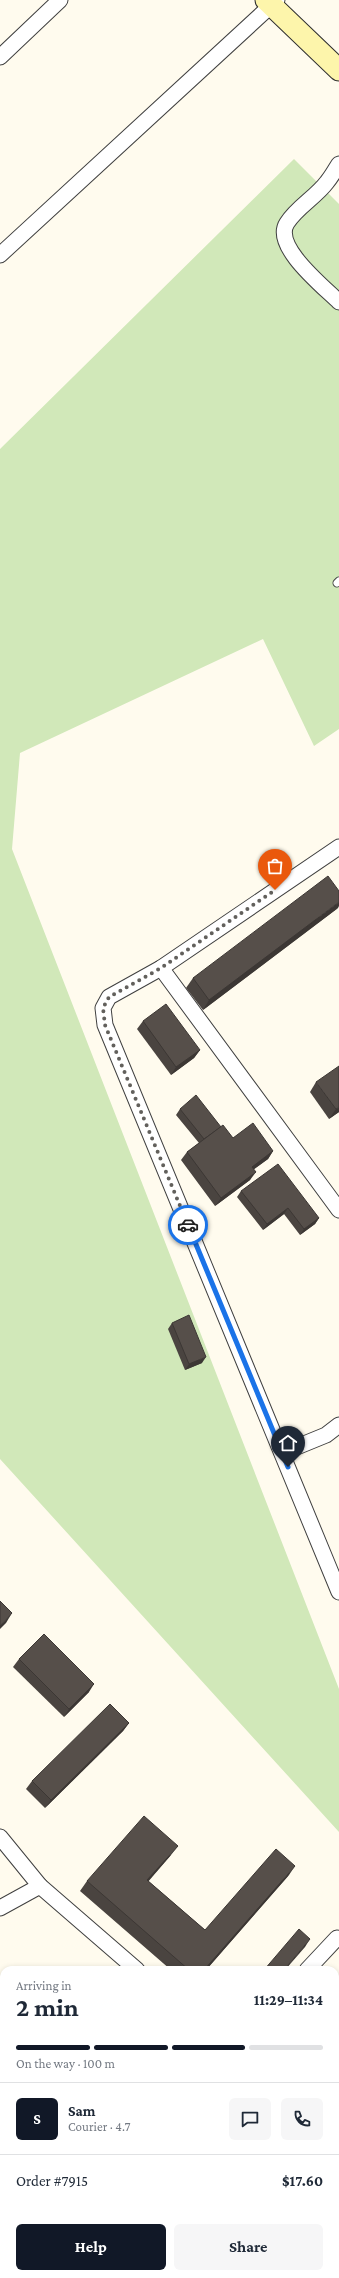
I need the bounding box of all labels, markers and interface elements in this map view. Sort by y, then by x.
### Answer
pin [258,849,292,890]
icon: bag [264,855,286,877]
courier [168,1205,208,1245]
icon: car [177,1214,199,1236]
pin [271,1426,305,1467]
icon: home [277,1432,299,1454]
text: Arriving in [16,1978,72,1993]
text: 11:29–11:34 [254,1992,323,2008]
text: 2 min [16,1993,79,2022]
text: On the way · 100 m [16,2056,115,2071]
button: chat [229,2098,271,2140]
button: phone [281,2098,323,2140]
text: Sam [68,2103,96,2119]
text: S [33,2111,41,2127]
text: Courier · 4.7 [68,2119,131,2134]
text: Order #7915 [16,2173,88,2189]
text: $17.60 [282,2173,323,2189]
button: Help [16,2224,166,2270]
button: Share [174,2224,323,2270]

